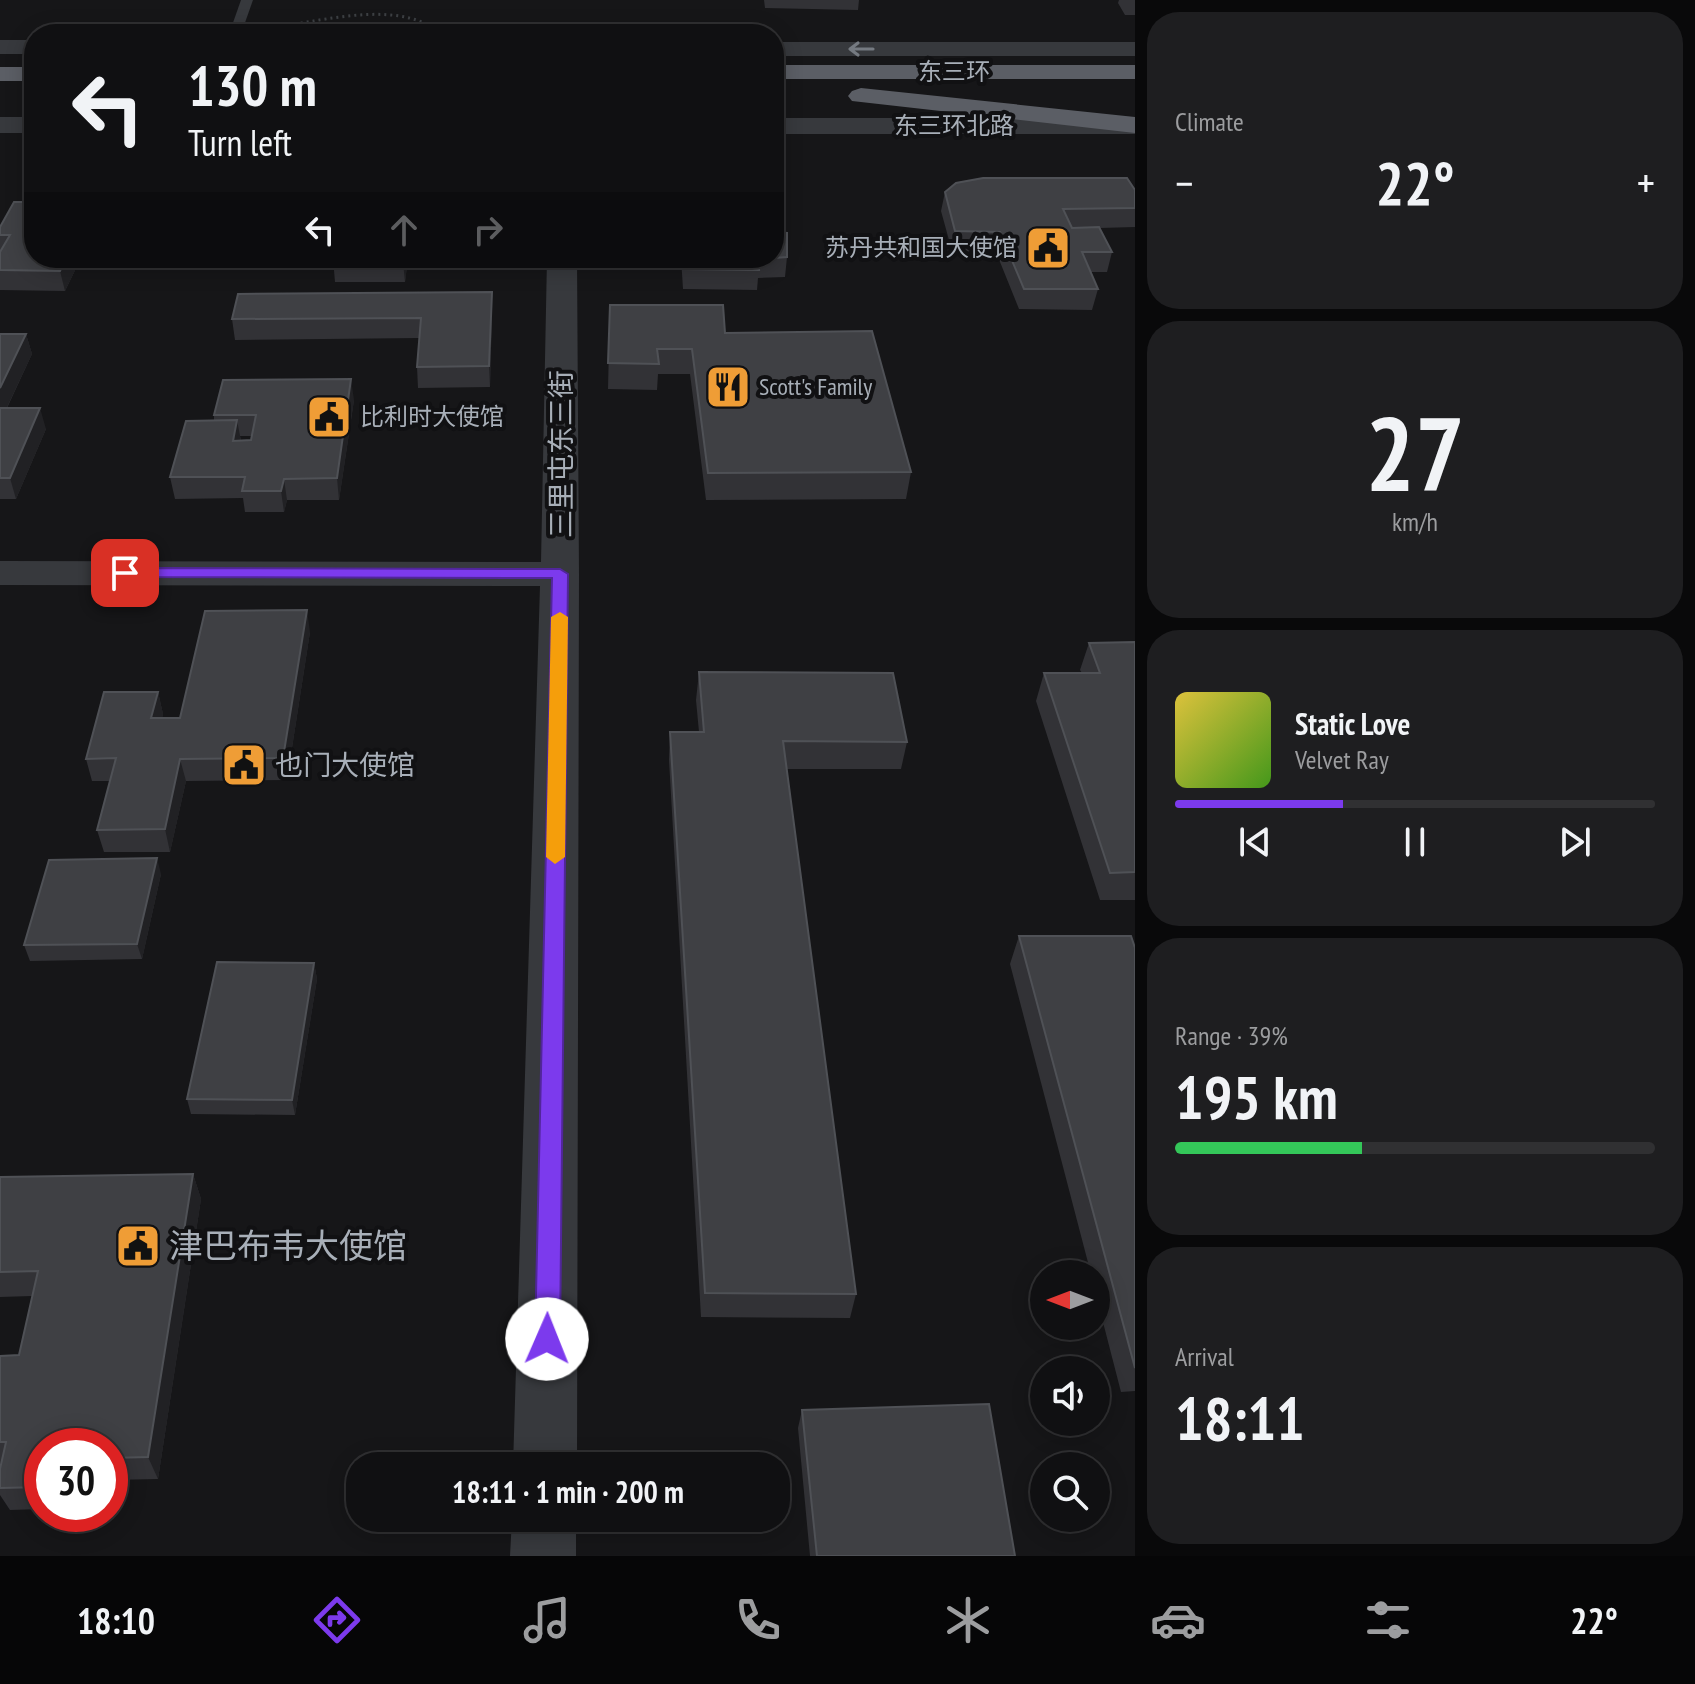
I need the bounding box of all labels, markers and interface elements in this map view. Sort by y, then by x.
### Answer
one-way arrow [848,41,875,57]
text: 130 m [188,49,317,121]
icon: left [56,56,160,160]
street label: 东三环 [918,56,990,87]
text: Climate [1175,105,1244,138]
street label: 东三环北路 [894,110,1014,141]
text: Turn left [188,119,292,166]
text: 22° [1375,144,1455,222]
text: − [1175,154,1193,211]
text: + [1637,154,1655,211]
icon: left [298,208,342,252]
icon: ahead [382,208,426,252]
icon: right [466,208,510,252]
public building icon: 苏丹共和国大使馆 [1024,224,1072,272]
place label: 苏丹共和国大使馆 [825,232,1017,263]
restaurant icon: Scott's Family [704,363,752,411]
street label: 三里屯东三街 [542,370,579,538]
place label: Scott's Family [759,371,872,402]
text: 27 [1365,385,1465,520]
public building icon: 比利时大使馆 [305,393,353,441]
place label: 比利时大使馆 [360,401,504,432]
text: km/h [1392,505,1438,538]
pin [91,539,159,607]
icon: arrive [103,551,147,595]
text: Static Love [1295,704,1410,743]
public building icon: 也门大使馆 [220,741,268,789]
text: Velvet Ray [1295,743,1389,776]
place label: 也门大使馆 [275,746,415,783]
icon: previous [1233,820,1277,864]
icon: pause [1393,820,1437,864]
icon: next [1553,820,1597,864]
text: Range · 39% [1175,1019,1288,1052]
text: 195 km [1175,1058,1338,1136]
public building icon: 津巴布韦大使馆 [114,1222,162,1270]
place label: 津巴布韦大使馆 [169,1223,407,1267]
north arrow [1030,1260,1110,1340]
map controls [1030,1260,1110,1532]
position arrow [505,1297,589,1381]
text: Arrival [1175,1340,1234,1373]
button: sound [1030,1356,1110,1436]
text: 18:11 [1175,1379,1305,1457]
speed limit sign: 30 [24,1428,128,1532]
button: search [1030,1452,1110,1532]
text: 18:11 · 1 min · 200 m [452,1472,684,1511]
icon: directions [309,1592,365,1648]
icon: music [519,1592,575,1648]
icon: phone [730,1592,786,1648]
icon: climate [940,1592,996,1648]
icon: car [1150,1592,1206,1648]
icon: filters [1360,1592,1416,1648]
text: 18:10 [77,1597,155,1644]
text: 22° [1570,1597,1618,1644]

